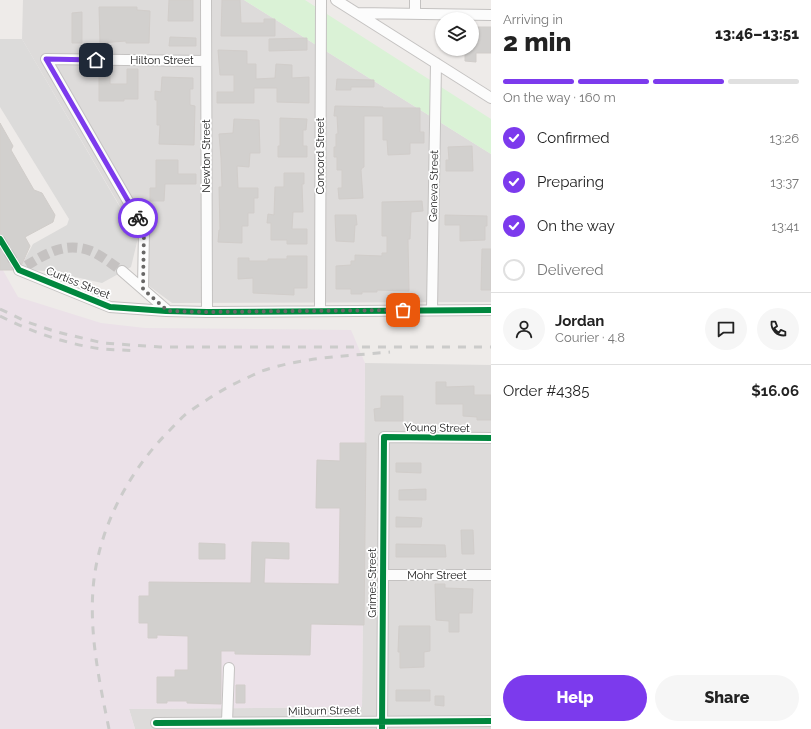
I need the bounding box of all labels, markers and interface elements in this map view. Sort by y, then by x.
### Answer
map controls [435,12,479,56]
button: layers [435,12,479,56]
text: Arriving in [503,12,563,27]
text: 13:46–13:51 [715,25,799,43]
text: 2 min [503,27,571,57]
pin [79,43,113,77]
icon: home [85,49,107,71]
street label: Hilton Street [130,54,194,67]
text: On the way · 160 m [503,90,616,105]
street label: Concord Street [314,117,327,194]
street label: Newton Street [200,119,213,193]
icon: check [503,127,525,149]
text: Confirmed [537,129,610,147]
text: 13:26 [769,131,799,146]
street label: Geneva Street [427,150,441,222]
icon: check [503,171,525,193]
text: Preparing [537,173,604,191]
text: 13:37 [770,175,799,190]
courier [118,198,158,238]
icon: bike [127,207,149,229]
icon: check [503,215,525,237]
text: On the way [537,217,615,235]
text: 13:41 [771,219,799,234]
text: Delivered [537,261,604,279]
street label: Curtiss Street [44,264,112,302]
pin [386,293,420,327]
icon: bag [392,299,414,321]
button: person [503,308,545,350]
button: chat [705,308,747,350]
button: phone [757,308,799,350]
text: Jordan [555,312,604,330]
text: Courier · 4.8 [555,330,625,345]
text: Order #4385 [503,382,589,400]
text: $16.06 [751,382,799,400]
street label: Young Street [404,421,470,435]
street label: Grimes Street [366,548,379,618]
street label: Mohr Street [407,569,467,582]
button: Help [503,675,647,721]
button: Share [655,675,799,721]
street label: Milburn Street [288,704,360,718]

